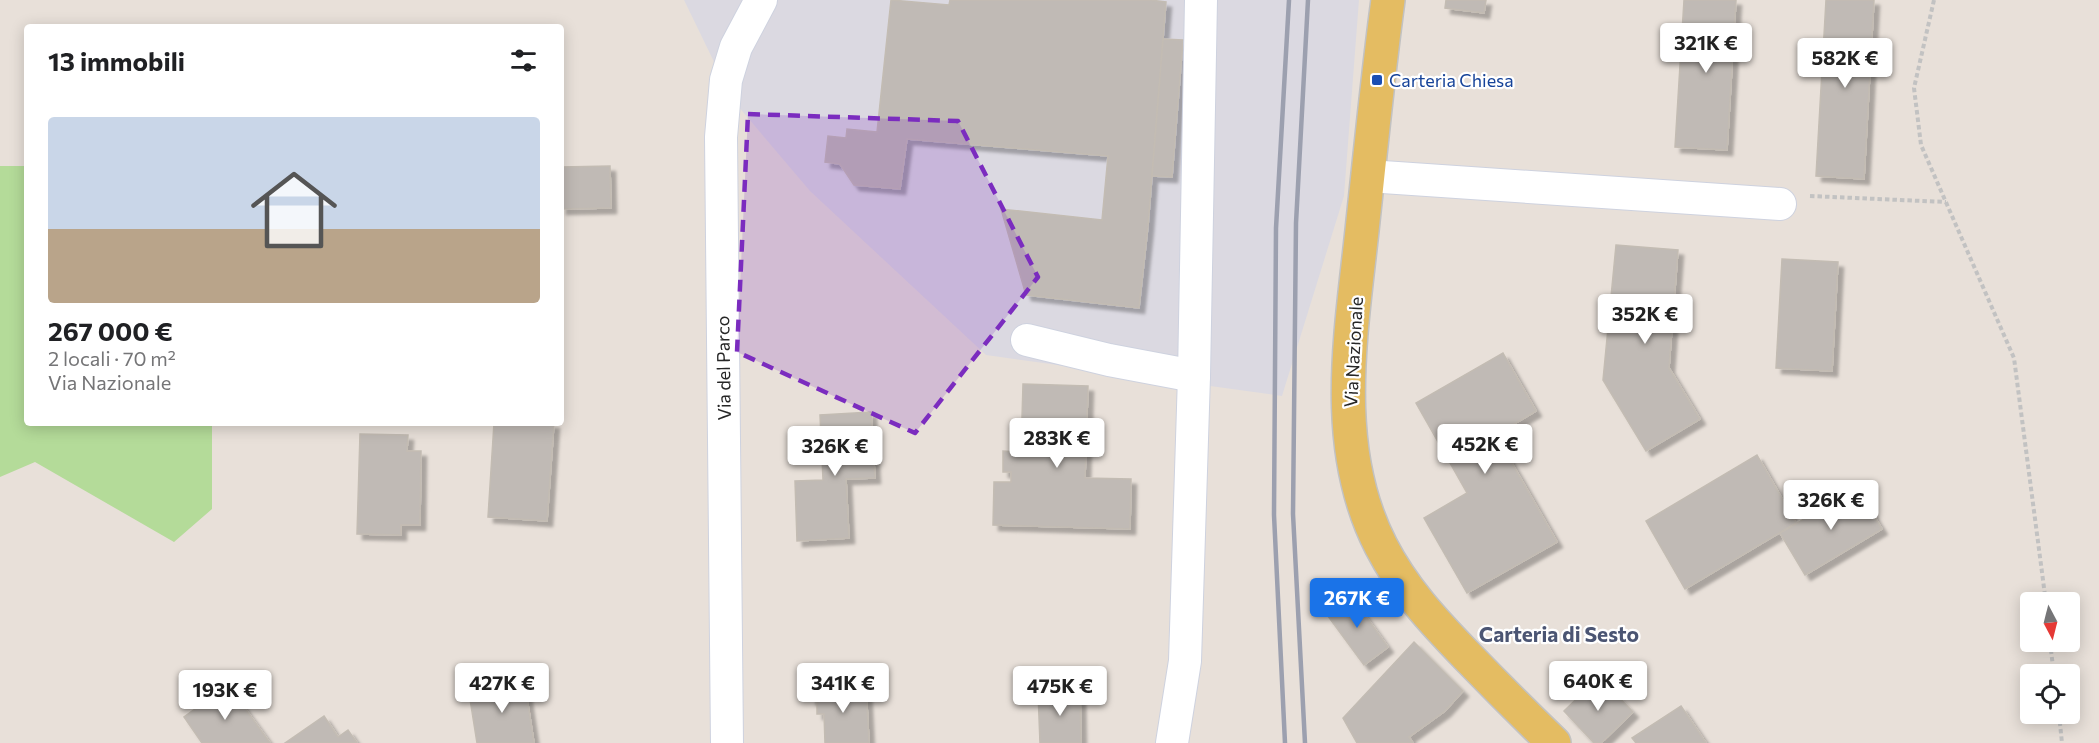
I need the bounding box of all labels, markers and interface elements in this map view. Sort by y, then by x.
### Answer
pin: 321K € [1657,23,1755,74]
text: 321K € [1674,30,1738,54]
pin: 582K € [1796,38,1894,89]
icon: filters [507,44,540,77]
text: 13 immobili [48,45,185,76]
text: 582K € [1811,45,1879,69]
place label: Carteria Chiesa [1389,69,1514,91]
marker: Carteria Chiesa [1370,73,1384,87]
icon: home [240,156,348,264]
pin: 352K € [1596,294,1694,345]
street label: Via Nazionale [1339,296,1367,408]
text: 352K € [1612,301,1678,325]
text: 267 000 € [48,315,173,346]
street label: Via del Parco [711,315,735,421]
text: 2 locali · 70 m² [48,346,176,370]
text: Via Nazionale [48,370,171,394]
pin: 283K € [1008,418,1106,469]
pin: 452K € [1436,424,1534,475]
text: 283K € [1023,425,1091,449]
pin: 326K € [786,426,884,477]
text: 452K € [1451,431,1519,455]
text: 326K € [802,433,869,457]
pin: 326K € [1782,480,1880,531]
text: 326K € [1798,487,1865,511]
pin: 267K € [1308,578,1406,629]
text: 267K € [1324,585,1390,609]
north arrow [2020,592,2080,652]
map controls [2020,592,2080,724]
district label: Carteria di Sesto [1479,621,1639,646]
pin: 640K € [1549,661,1647,712]
pin: 427K € [453,663,551,714]
pin: 341K € [794,663,892,714]
button: locate [2020,664,2080,724]
pin: 475K € [1011,666,1109,717]
text: 640K € [1563,668,1633,692]
pin: 193K € [176,670,274,721]
text: 427K € [469,670,535,694]
text: 341K € [811,670,875,694]
text: 475K € [1027,673,1093,697]
text: 193K € [193,677,257,701]

